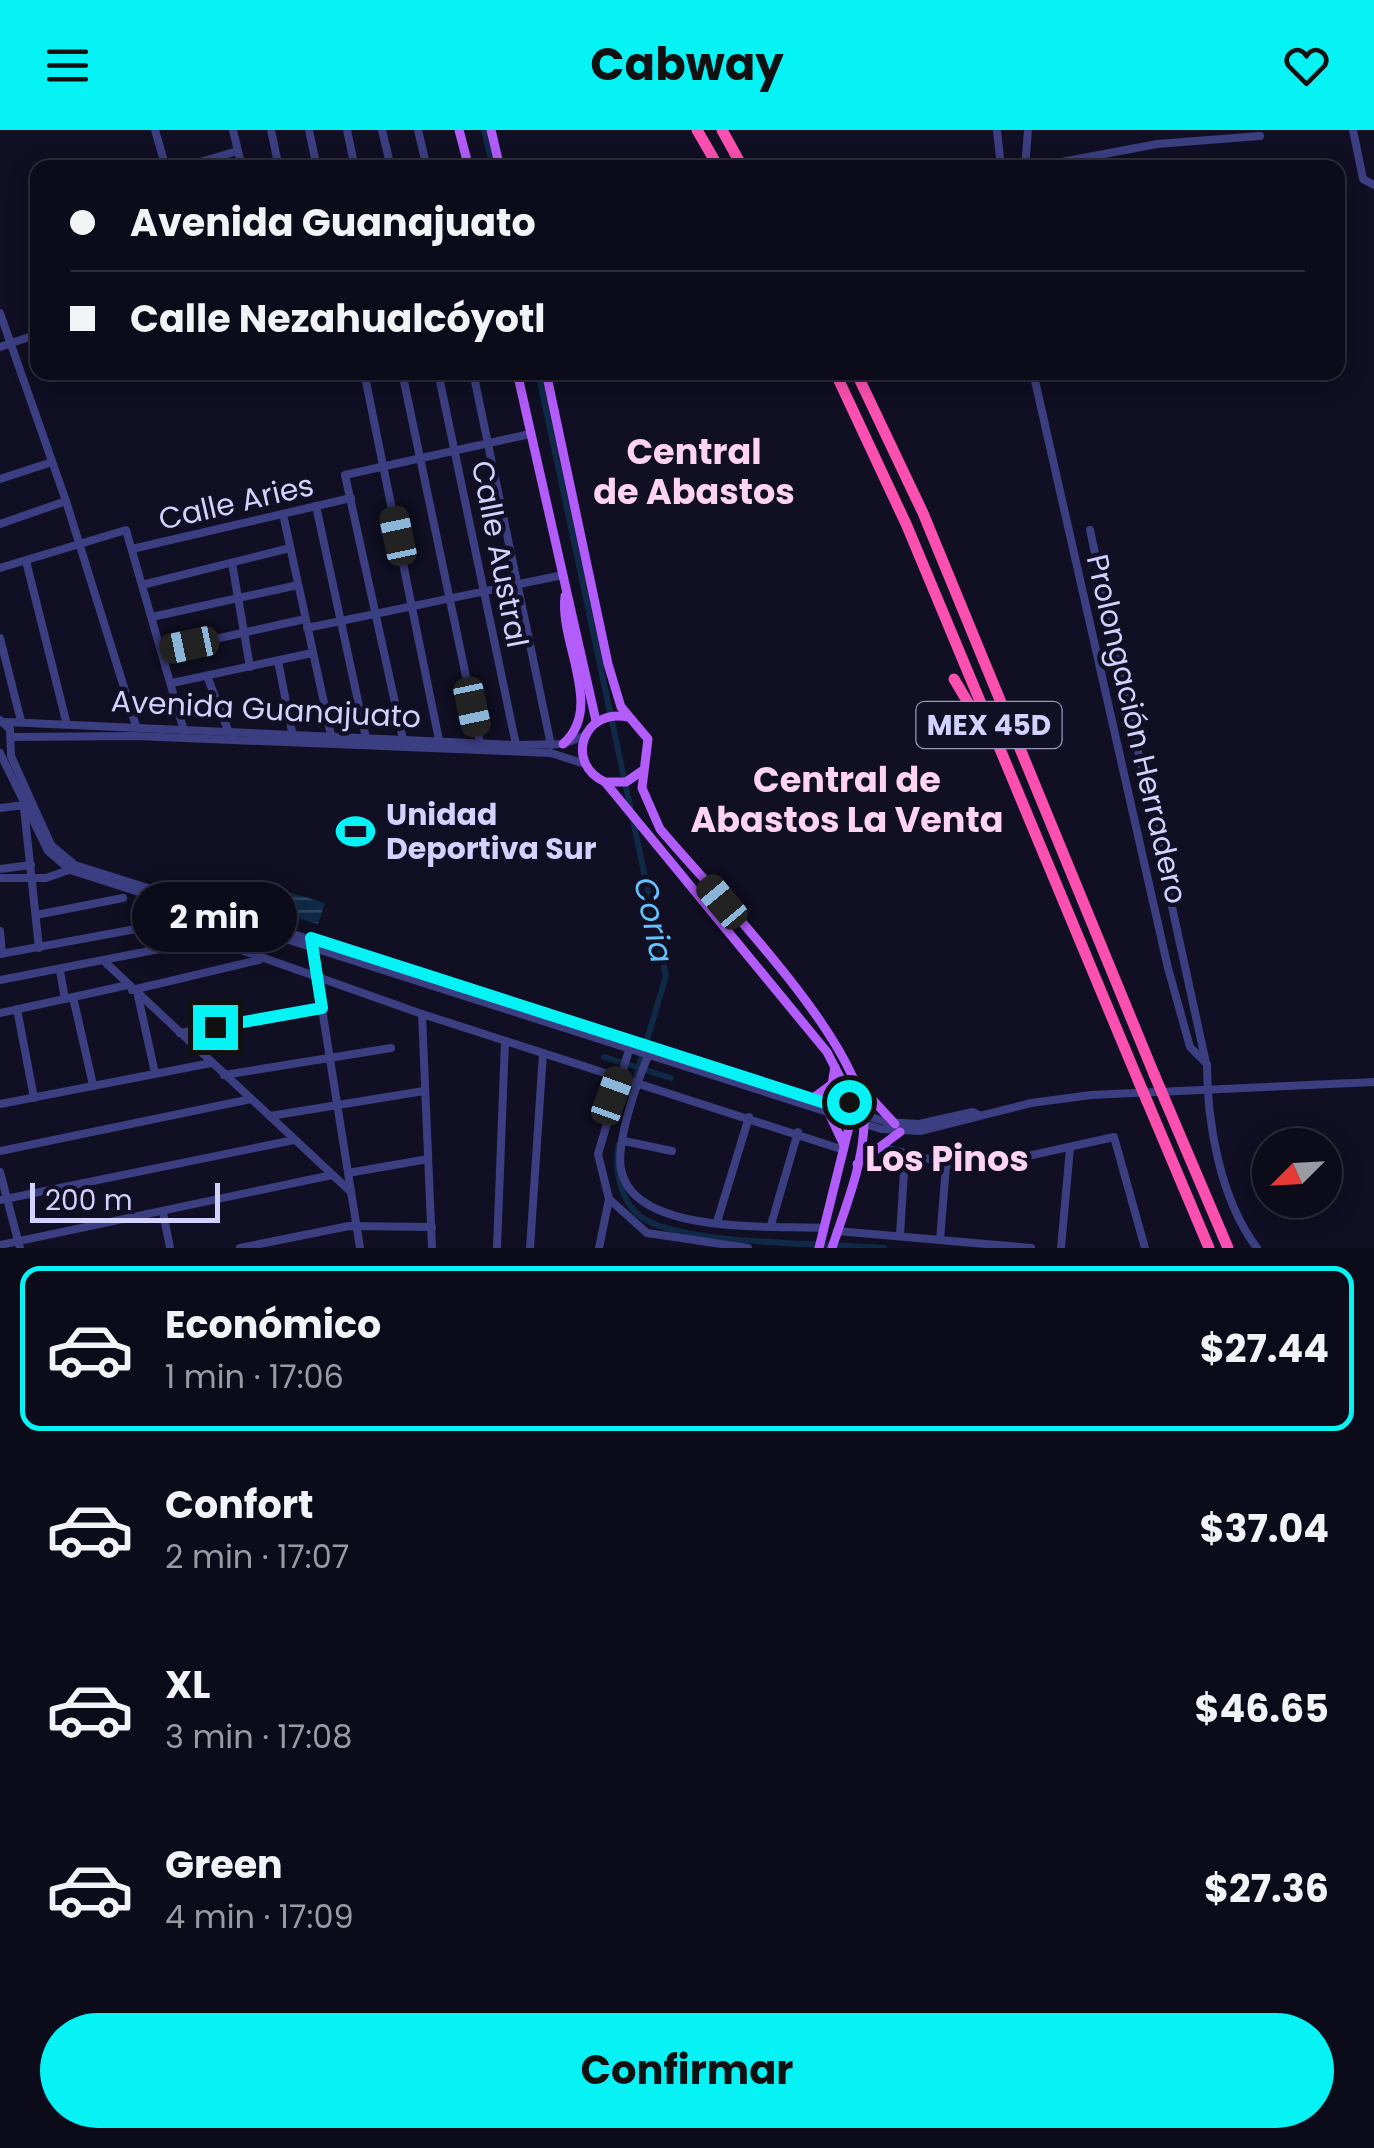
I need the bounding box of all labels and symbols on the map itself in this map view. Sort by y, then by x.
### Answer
district label: Central de Abastos [593,427,795,516]
street label: Calle Austral [461,457,539,651]
street label: Calle Aries [154,463,318,541]
car [377,504,419,568]
street label: Prolongación Herradero [1076,550,1198,908]
car [157,624,221,666]
car [451,675,493,739]
street label: Avenida Guanajuato [110,679,422,739]
road number: MEX 45D [916,702,1062,748]
district label: Central de Abastos La Venta [691,755,1003,844]
place label: Unidad Deportiva Sur [386,793,597,870]
sports icon: Unidad Deportiva Sur [335,810,377,852]
car [691,869,753,935]
water label: Coria [623,873,685,967]
callout: 2 min [132,882,298,952]
route end [193,1005,238,1050]
car [588,1063,636,1129]
route start [827,1080,872,1125]
north arrow [1252,1128,1342,1218]
district label: Los Pinos [865,1134,1029,1183]
scale bar [30,1178,220,1222]

